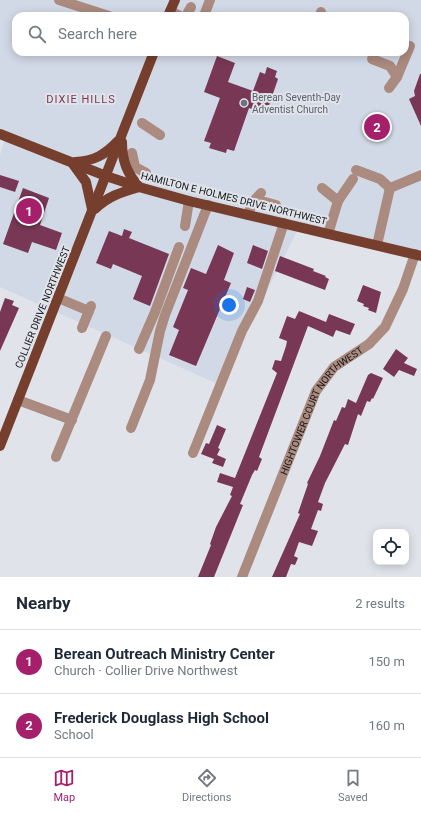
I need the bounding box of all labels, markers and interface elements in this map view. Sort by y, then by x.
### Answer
search box [12,12,409,56]
icon: search [26,23,48,45]
text: Search here [58,25,137,43]
place label: Berean Seventh-Day Adventist Church [252,92,341,115]
district label: DIXIE HILLS [46,93,116,106]
marker: Berean Seventh-Day Adventist Church [239,98,249,108]
pin: 2 [364,112,390,142]
street label: HAMILTON E HOLMES DRIVE NORTHWEST [140,170,328,227]
pin: 1 [16,196,42,226]
street label: COLLIER DRIVE NORTHWEST [13,245,72,370]
your location [219,295,239,315]
street label: HIGHTOWER COURT NORTHWEST [278,345,365,477]
map controls [373,529,409,565]
button: locate [373,529,409,565]
text: Nearby [16,593,71,613]
text: 2 results [355,596,405,611]
text: Berean Outreach Ministry Center [54,645,275,663]
text: 1 [25,654,33,669]
text: 150 m [368,654,405,669]
text: Church · Collier Drive Northwest [54,663,238,678]
text: Frederick Douglass High School [54,709,269,727]
text: 2 [25,718,33,733]
text: 160 m [368,718,405,733]
text: School [54,727,94,742]
tab: Map [53,767,75,804]
tab: Directions [182,767,231,804]
tab: Saved [338,767,368,804]

